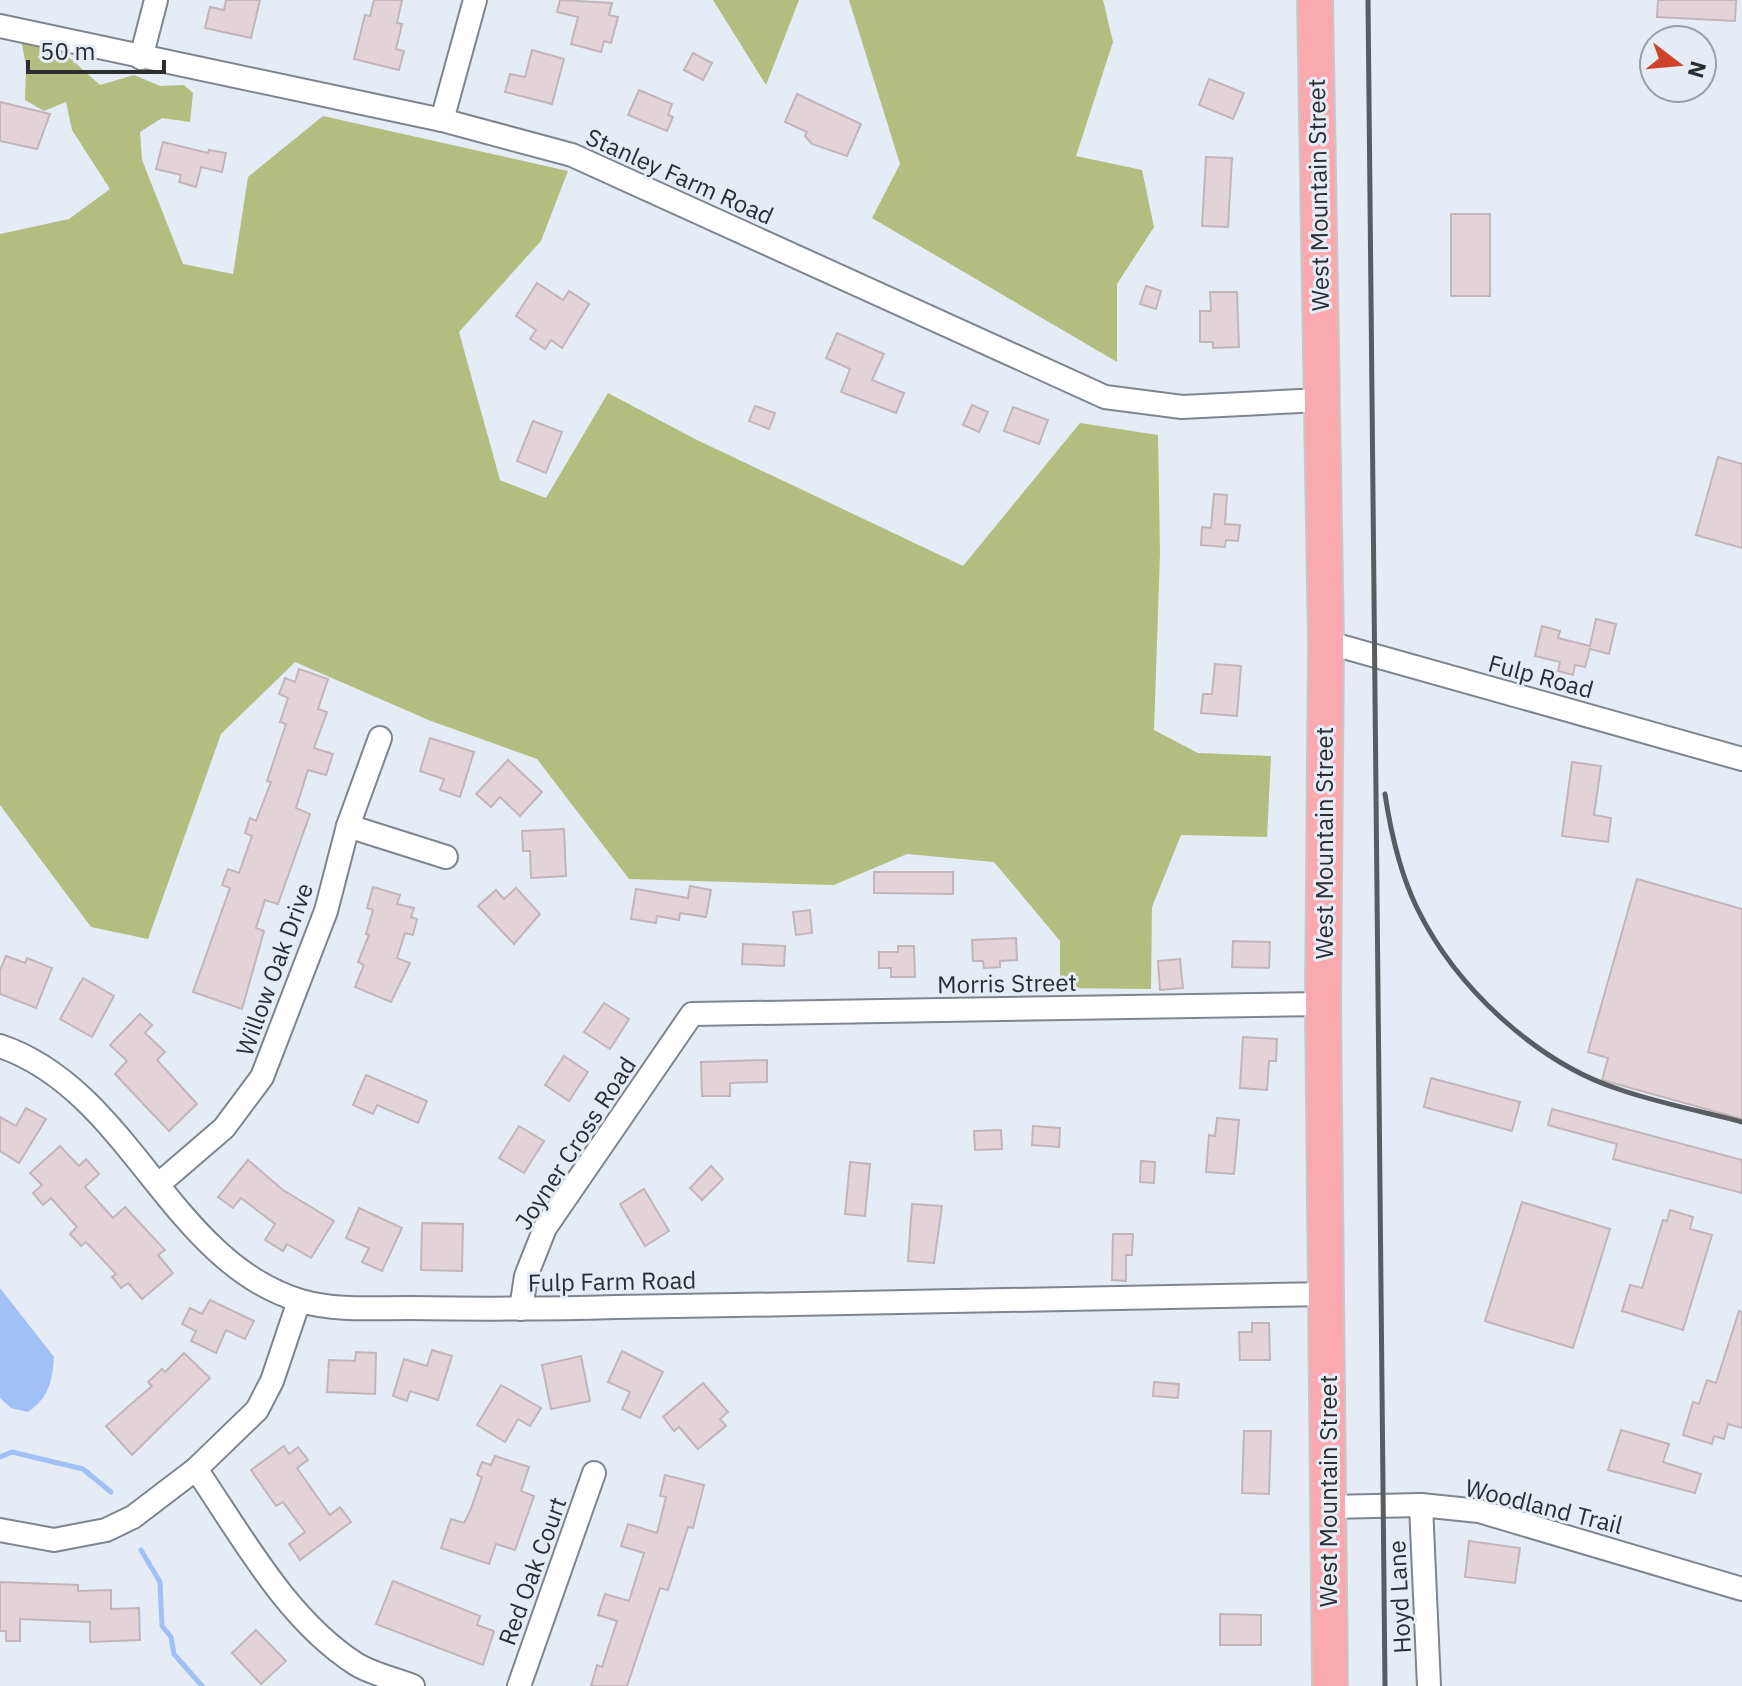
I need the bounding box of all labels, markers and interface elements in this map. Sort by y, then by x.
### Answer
scale bar [28,24,164,74]
north arrow [1638,24,1718,104]
text: 50 m [40,35,95,67]
text: N [1682,58,1714,81]
street label: West Mountain Street [1300,79,1336,311]
street label: Stanley Farm Road [581,120,779,232]
street label: Fulp Road [1485,647,1597,705]
street label: West Mountain Street [1308,727,1340,959]
street label: Willow Oak Drive [228,878,320,1060]
street label: Morris Street [937,966,1077,1000]
street label: Joyner Cross Road [507,1050,643,1236]
street label: Fulp Farm Road [528,1264,696,1298]
street label: West Mountain Street [1312,1375,1344,1607]
street label: Woodland Trail [1462,1471,1626,1541]
street label: Red Oak Court [490,1493,574,1649]
street label: Hoyd Lane [1380,1540,1418,1654]

